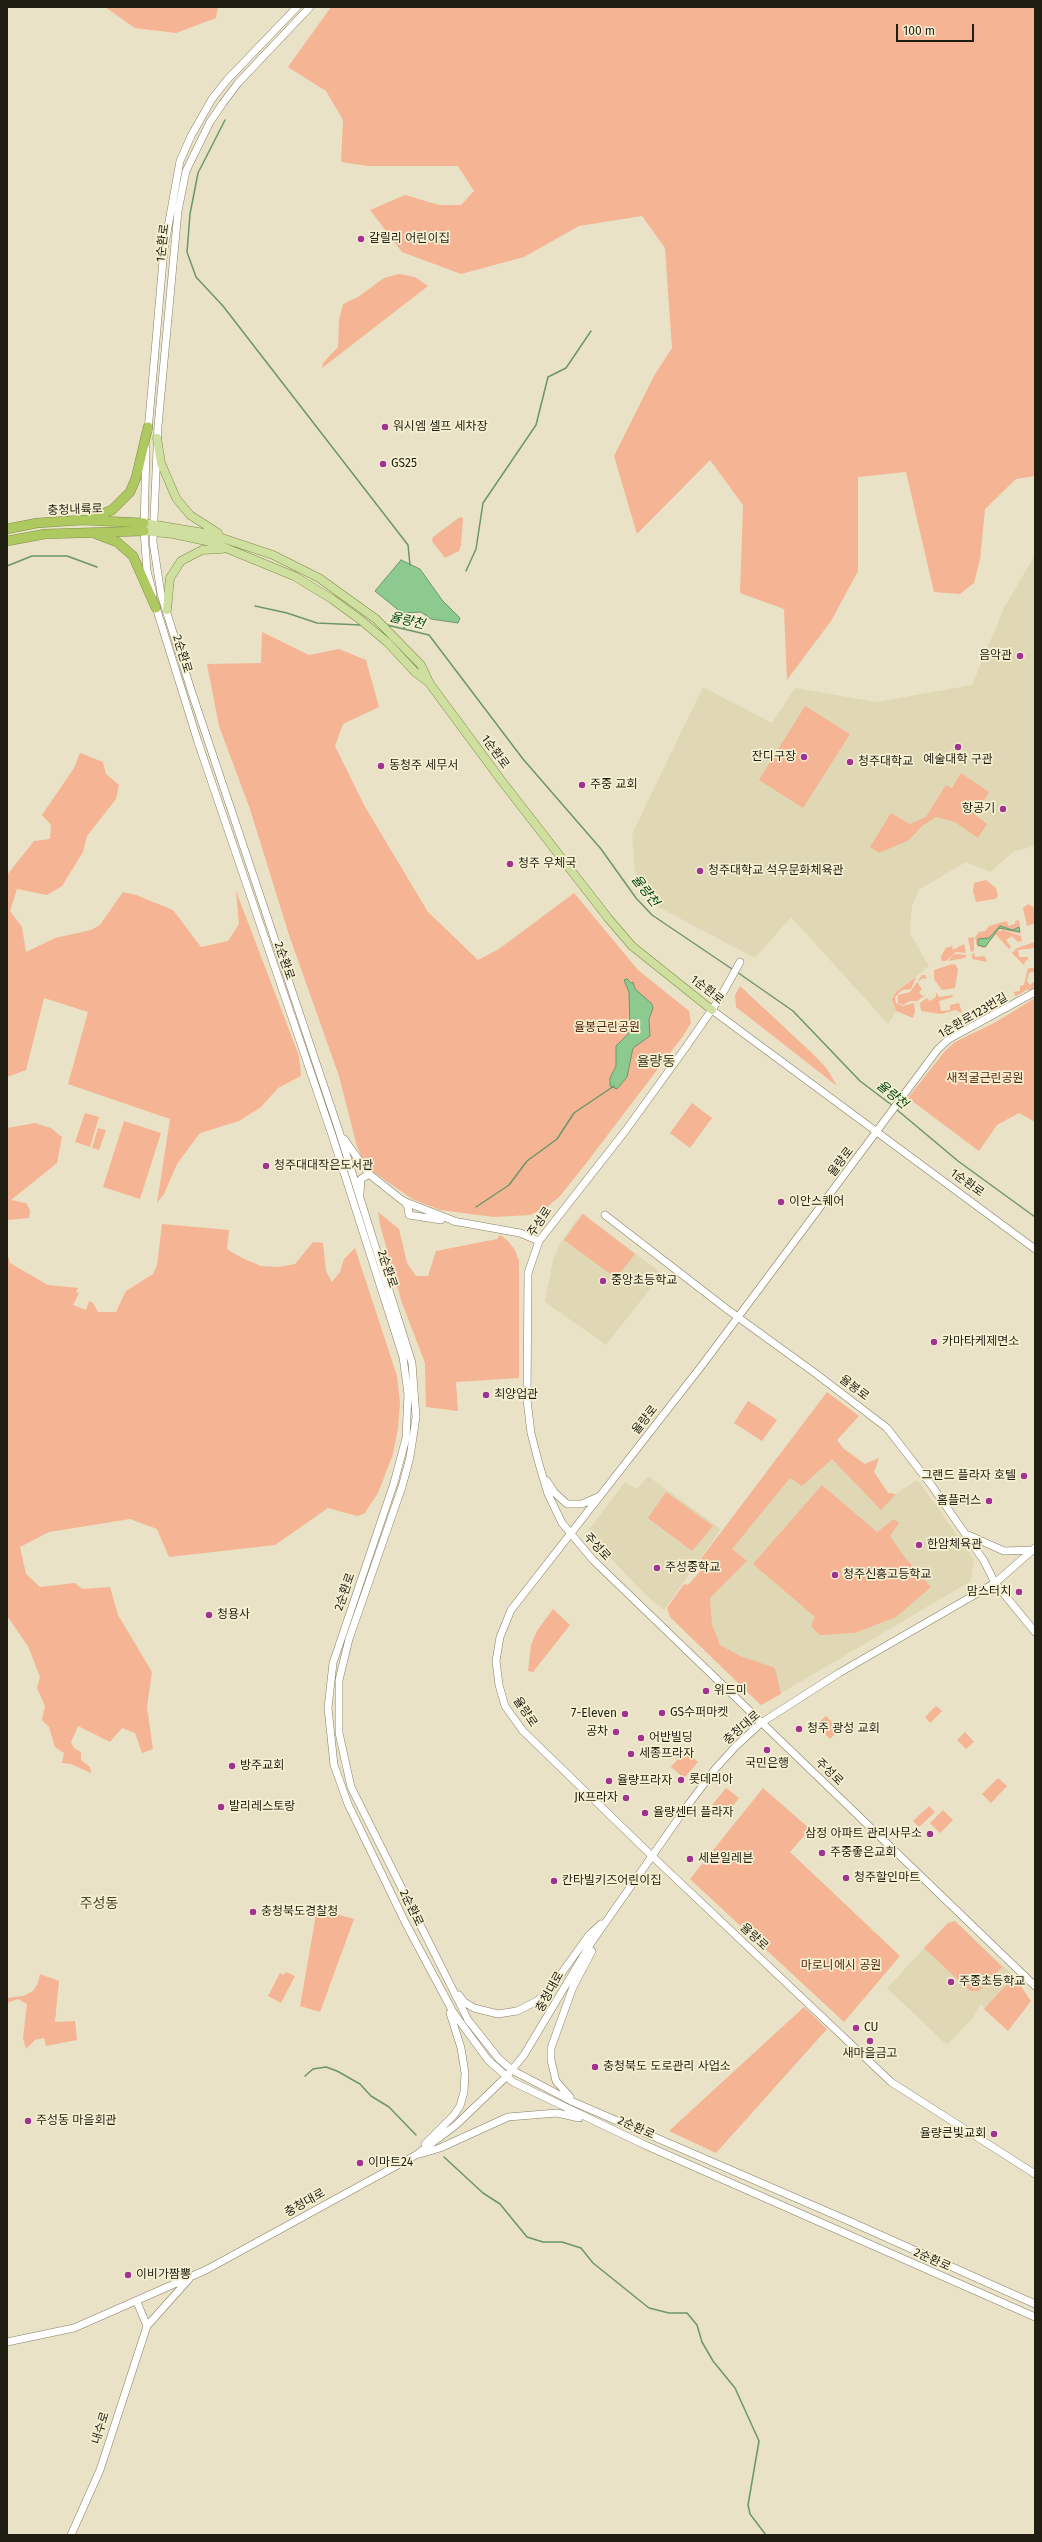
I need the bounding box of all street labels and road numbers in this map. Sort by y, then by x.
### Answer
street label: 1순환로 [154,223,172,263]
street label: 충청내륙로 [47,502,103,518]
street label: 2순환로 [169,633,195,675]
street label: 1순환로 [478,732,512,772]
street label: 2순환로 [271,940,297,982]
street label: 1순환로 [687,973,727,1007]
street label: 1순환로123번길 [936,990,1010,1042]
street label: 율량로 [825,1144,857,1180]
street label: 1순환로 [947,1166,987,1200]
street label: 주성로 [525,1204,555,1240]
street label: 2순환로 [374,1248,400,1290]
street label: 율봉로 [836,1372,872,1404]
street label: 율량로 [629,1403,661,1437]
street label: 주성로 [580,1530,614,1564]
street label: 2순환로 [332,1571,358,1613]
street label: 율량로 [510,1694,540,1730]
street label: 충청대로 [721,1708,763,1748]
street label: 주성로 [812,1755,846,1789]
street label: 2순환로 [396,1887,426,1929]
street label: 율량로 [737,1920,771,1954]
street label: 충청대로 [533,1969,567,2015]
street label: 2순환로 [615,2113,657,2143]
street label: 충청대로 [282,2186,328,2220]
street label: 2순환로 [911,2245,953,2275]
street label: 내수로 [89,2410,113,2446]

